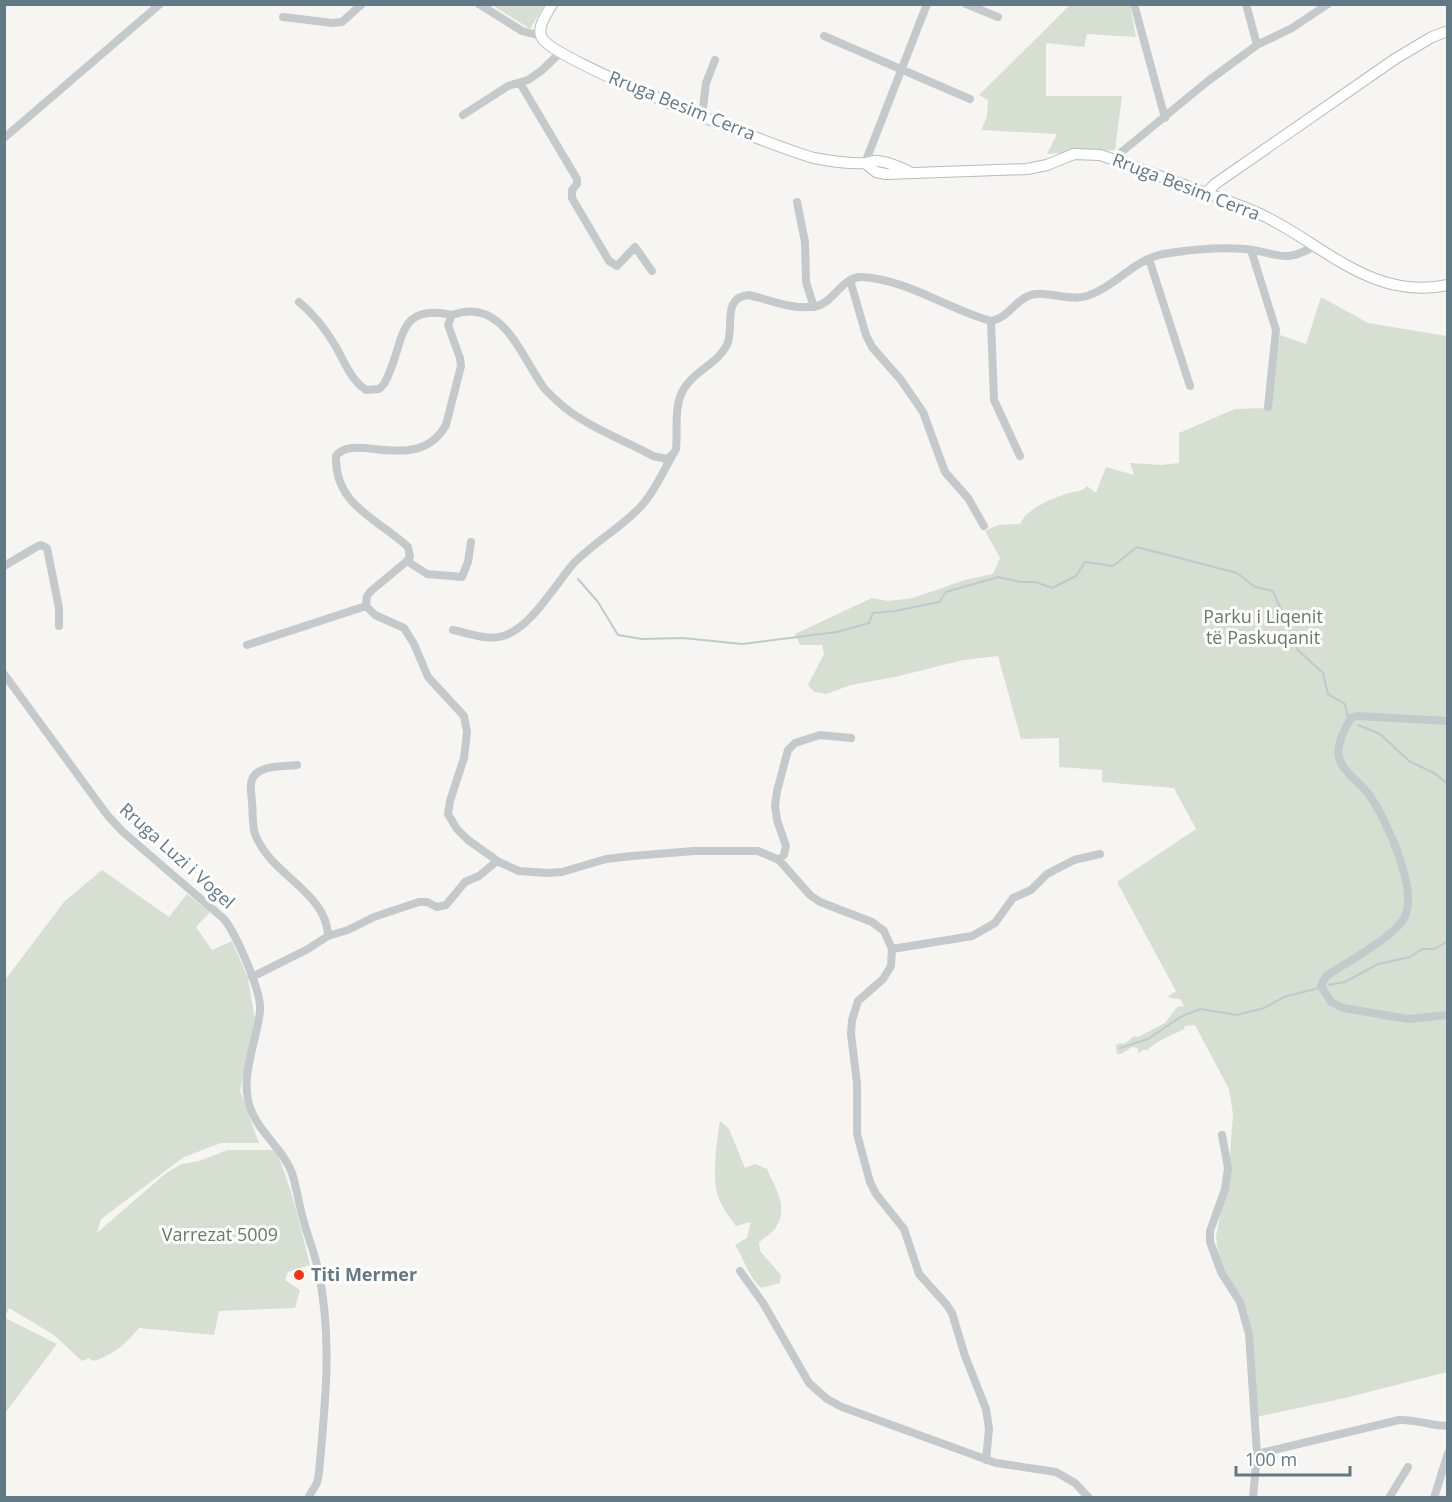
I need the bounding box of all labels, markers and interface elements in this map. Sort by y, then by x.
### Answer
street label: Rruga Besim Cerra [605,65,759,145]
street label: Rruga Besim Cerra [1109,147,1264,225]
park label: Parku i Liqenit të Paskuqanit [1203,604,1323,649]
street label: Rruga Luzi i Vogel [115,797,240,913]
park label: Varrezat 5009 [162,1222,278,1246]
place label: Titi Mermer [311,1262,417,1286]
marker: Titi Mermer [292,1268,306,1282]
scale bar [1236,1439,1350,1477]
text: 100 m [1245,1447,1297,1471]

